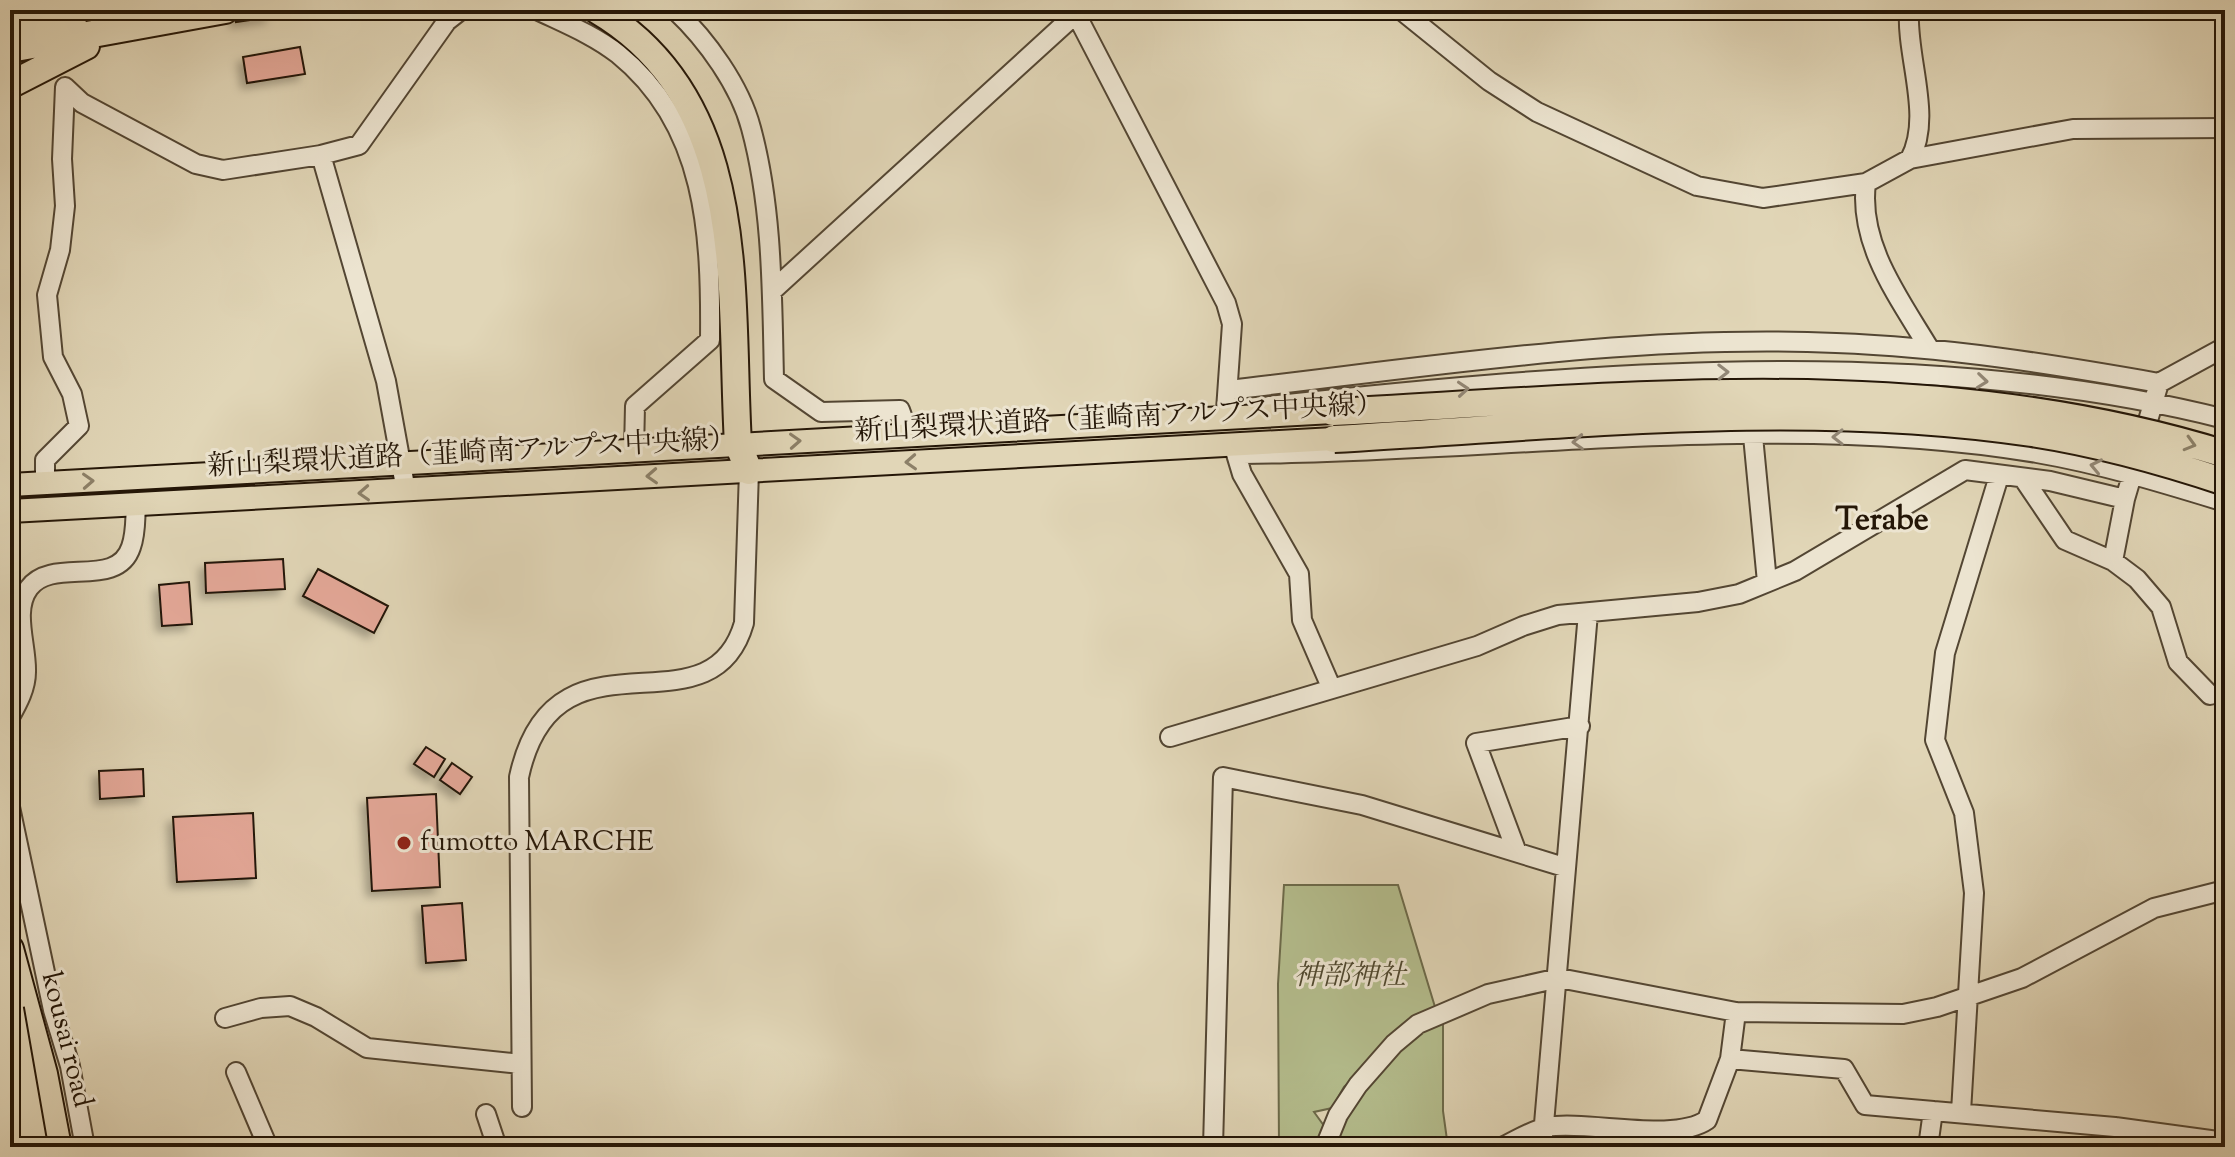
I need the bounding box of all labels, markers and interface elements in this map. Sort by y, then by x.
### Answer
one-way arrow [1717,363,1730,381]
one-way arrow [1976,373,1989,390]
one-way arrow [1457,381,1470,398]
street label: 新山梨環状道路（韮崎南アルプス中央線） [853,385,1385,453]
street label: 新山梨環状道路（韮崎南アルプス中央線） [206,420,738,488]
one-way arrow [1831,428,1844,445]
one-way arrow [789,433,802,450]
one-way arrow [1571,433,1584,450]
one-way arrow [2182,435,2196,451]
one-way arrow [904,453,917,470]
one-way arrow [2090,458,2103,475]
one-way arrow [645,467,658,484]
one-way arrow [82,473,95,490]
one-way arrow [357,484,370,501]
district label: Terabe [1835,498,1929,544]
place label: fumotto MARCHE [420,823,654,863]
marker: fumotto MARCHE [395,834,413,852]
park label: 神部神社 [1294,957,1408,997]
street label: kousai road [30,968,102,1112]

